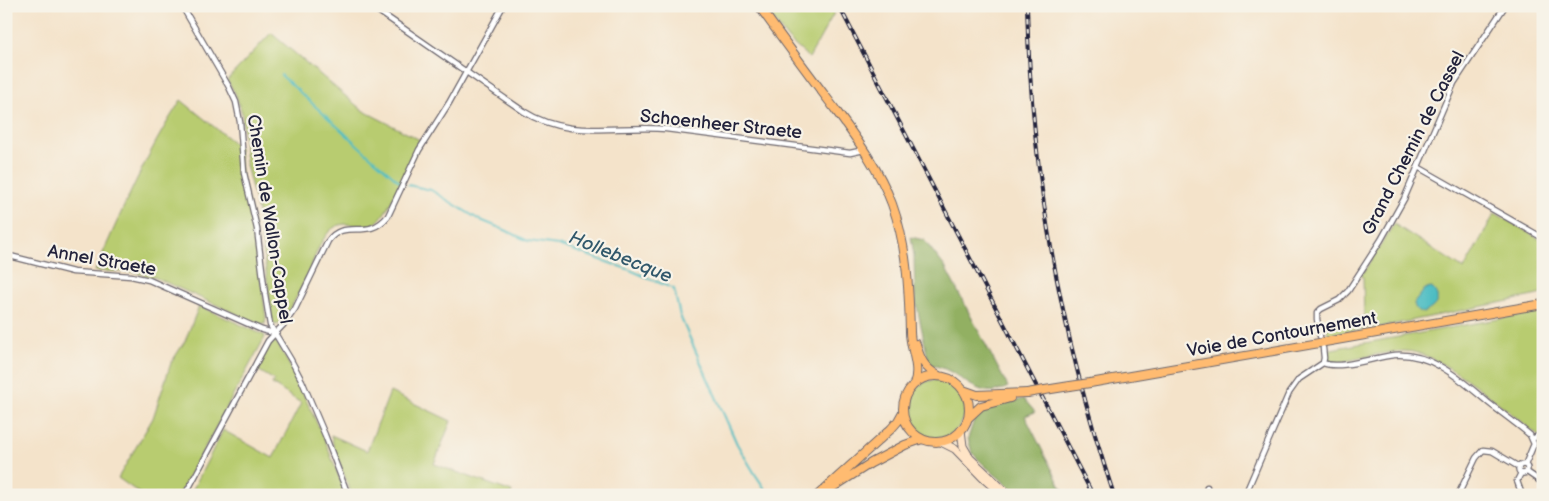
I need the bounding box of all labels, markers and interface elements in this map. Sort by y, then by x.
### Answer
street label: Grand Chemin de Cassel [1358,48,1469,239]
street label: Schoenheer Straete [639,106,803,143]
street label: Chemin de Wallon-Cappel [243,113,296,325]
water label: Hollebecque [565,226,675,289]
street label: Annel Straete [46,241,158,280]
street label: Voie de Contournement [1186,307,1379,362]

